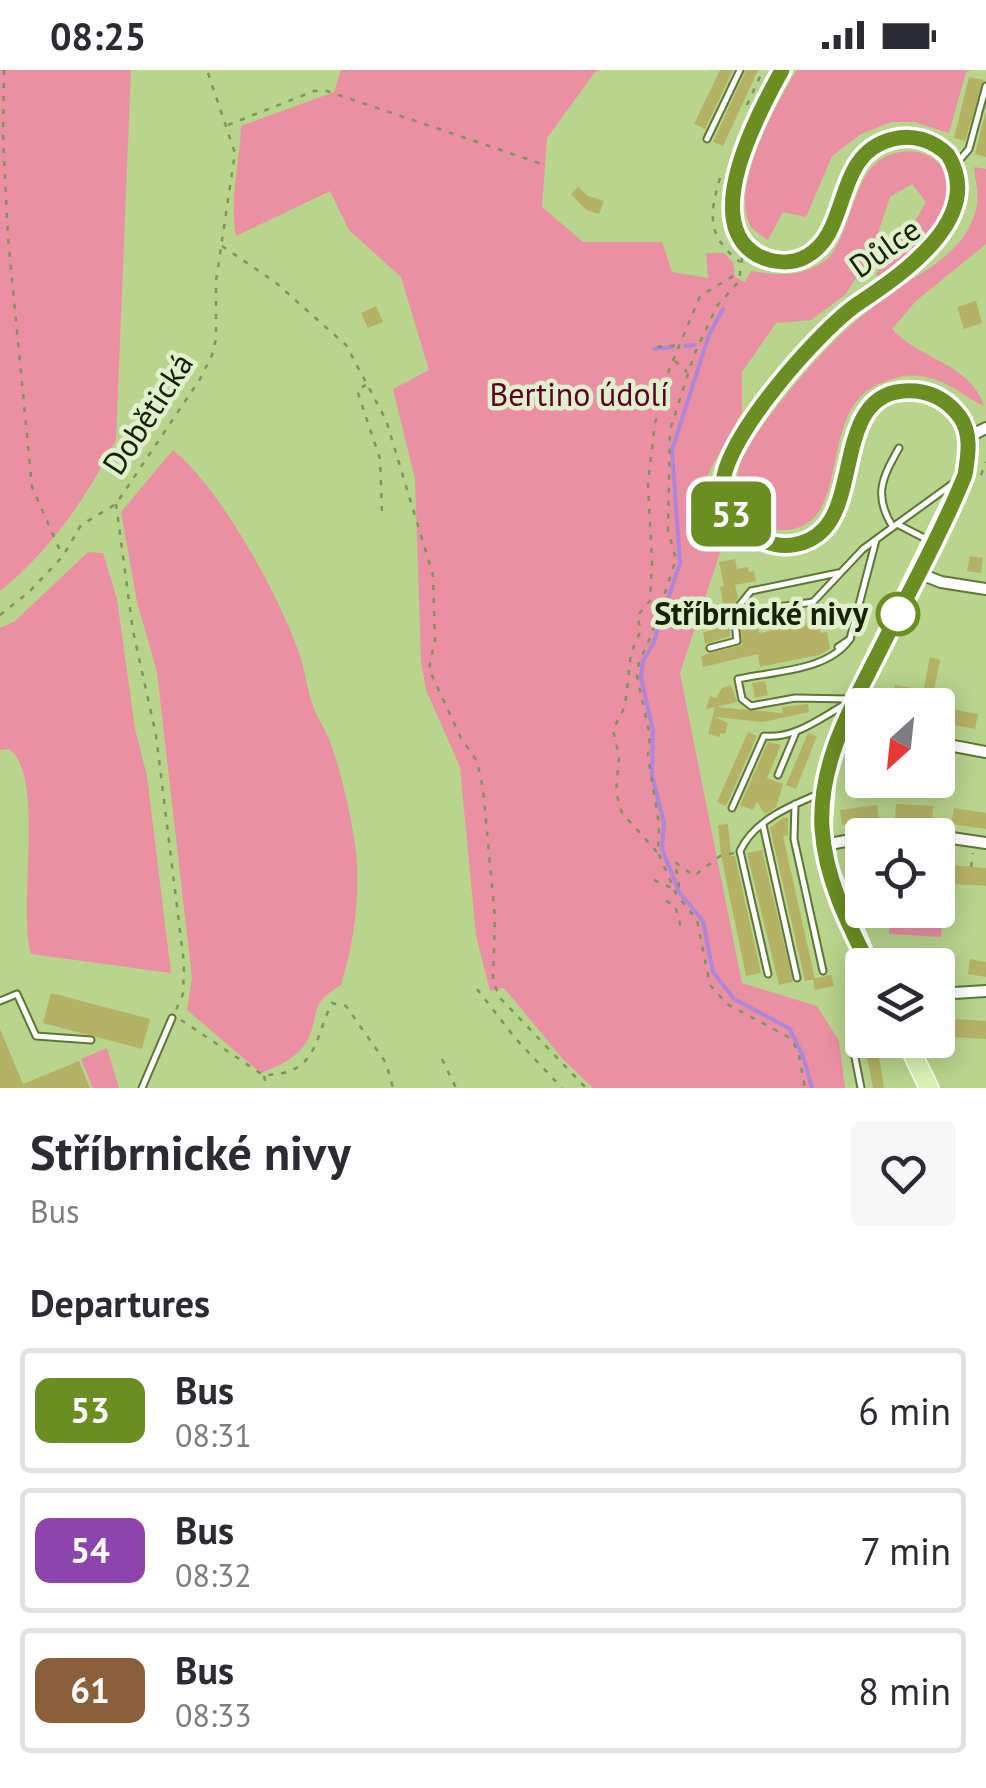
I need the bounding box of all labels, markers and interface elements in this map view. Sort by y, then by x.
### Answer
text: 08:25 [50,11,146,60]
street label: Důlce [841,208,928,287]
street label: Dobětická [92,345,202,482]
park label: Bertino údolí [490,373,668,415]
line badge: 53 [686,482,776,546]
text: 53 [711,491,751,537]
place label: Stříbrnické nivy [654,592,869,634]
marker: Stříbrnické nivy [877,593,919,635]
north arrow [845,688,955,798]
map controls [845,688,955,1058]
button: locate [845,818,955,928]
button: layers [845,948,955,1058]
text: Stříbrnické nivy [30,1121,351,1183]
button: heart [851,1121,956,1226]
text: Bus [30,1190,79,1232]
text: Departures [30,1278,210,1327]
text: Bus [175,1365,234,1414]
text: 6 min [858,1386,951,1435]
text: 53 [70,1387,110,1433]
text: 08:31 [175,1414,252,1456]
text: Bus [175,1505,234,1554]
text: 7 min [860,1526,951,1575]
text: 54 [70,1527,110,1573]
text: 08:32 [175,1554,252,1596]
text: Bus [175,1645,234,1694]
text: 8 min [858,1666,951,1715]
text: 61 [70,1667,110,1713]
text: 08:33 [175,1694,252,1736]

